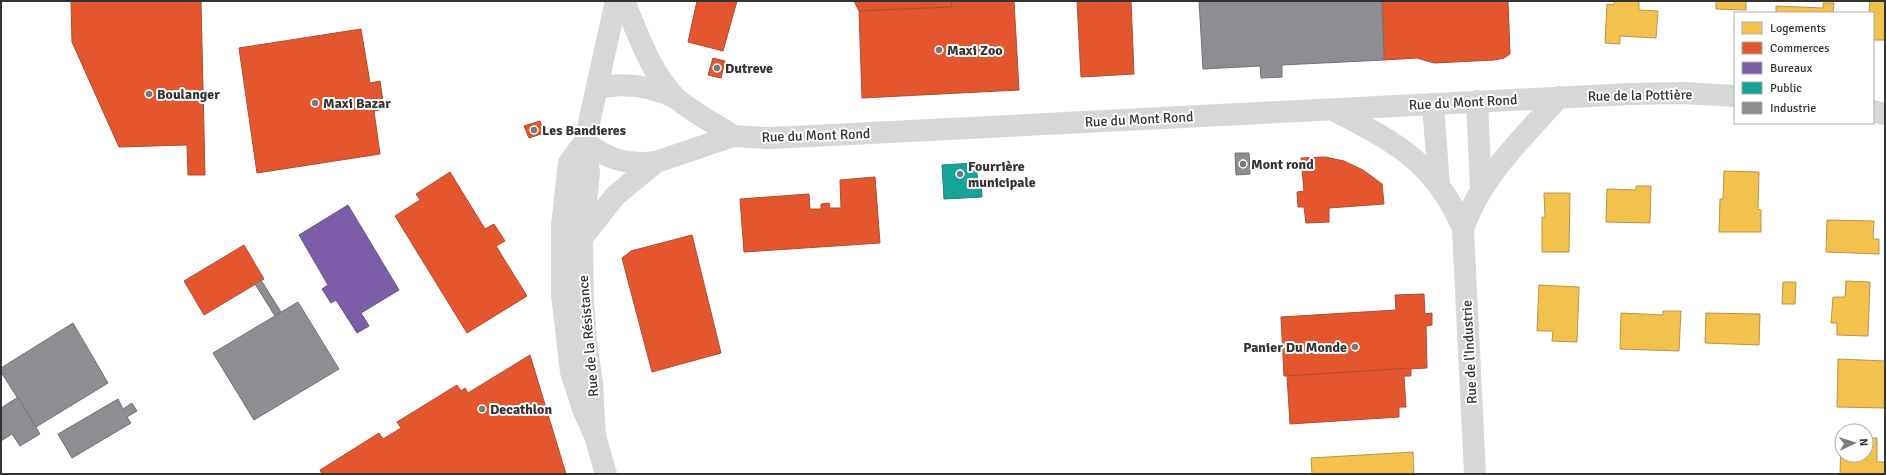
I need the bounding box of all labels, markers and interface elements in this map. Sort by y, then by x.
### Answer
legend [1734,12,1874,124]
text: Logements [1770,21,1826,36]
text: Commerces [1770,41,1830,56]
place label: Maxi Zoo [947,42,1003,59]
marker: Maxi Zoo [934,45,944,55]
place label: Dutreve [725,60,773,77]
text: Bureaux [1770,61,1813,76]
marker: Dutreve [712,63,722,73]
text: Public [1770,81,1802,96]
place label: Boulanger [157,86,220,103]
street label: Rue de la Pottière [1587,86,1693,105]
marker: Boulanger [144,89,154,99]
street label: Rue du Mont Rond [1408,91,1518,114]
place label: Maxi Bazar [323,95,391,112]
marker: Maxi Bazar [310,98,320,108]
text: Industrie [1770,101,1816,116]
street label: Rue du Mont Rond [1084,108,1194,131]
place label: Les Bandieres [542,122,626,139]
marker: Les Bandieres [529,125,539,135]
street label: Rue du Mont Rond [761,125,871,146]
place label: Mont rond [1251,156,1314,173]
place label: Fourrière municipale [968,158,1036,191]
marker: Mont rond [1238,159,1248,169]
marker: Fourrière municipale [955,169,965,179]
street label: Rue de la Résistance [575,274,602,398]
street label: Rue de l'Industrie [1458,300,1481,404]
place label: Panier Du Monde [1243,339,1347,356]
marker: Panier Du Monde [1350,342,1360,352]
place label: Decathlon [490,401,552,418]
marker: Decathlon [477,404,487,414]
north arrow [1834,423,1874,463]
text: N [1857,438,1870,447]

